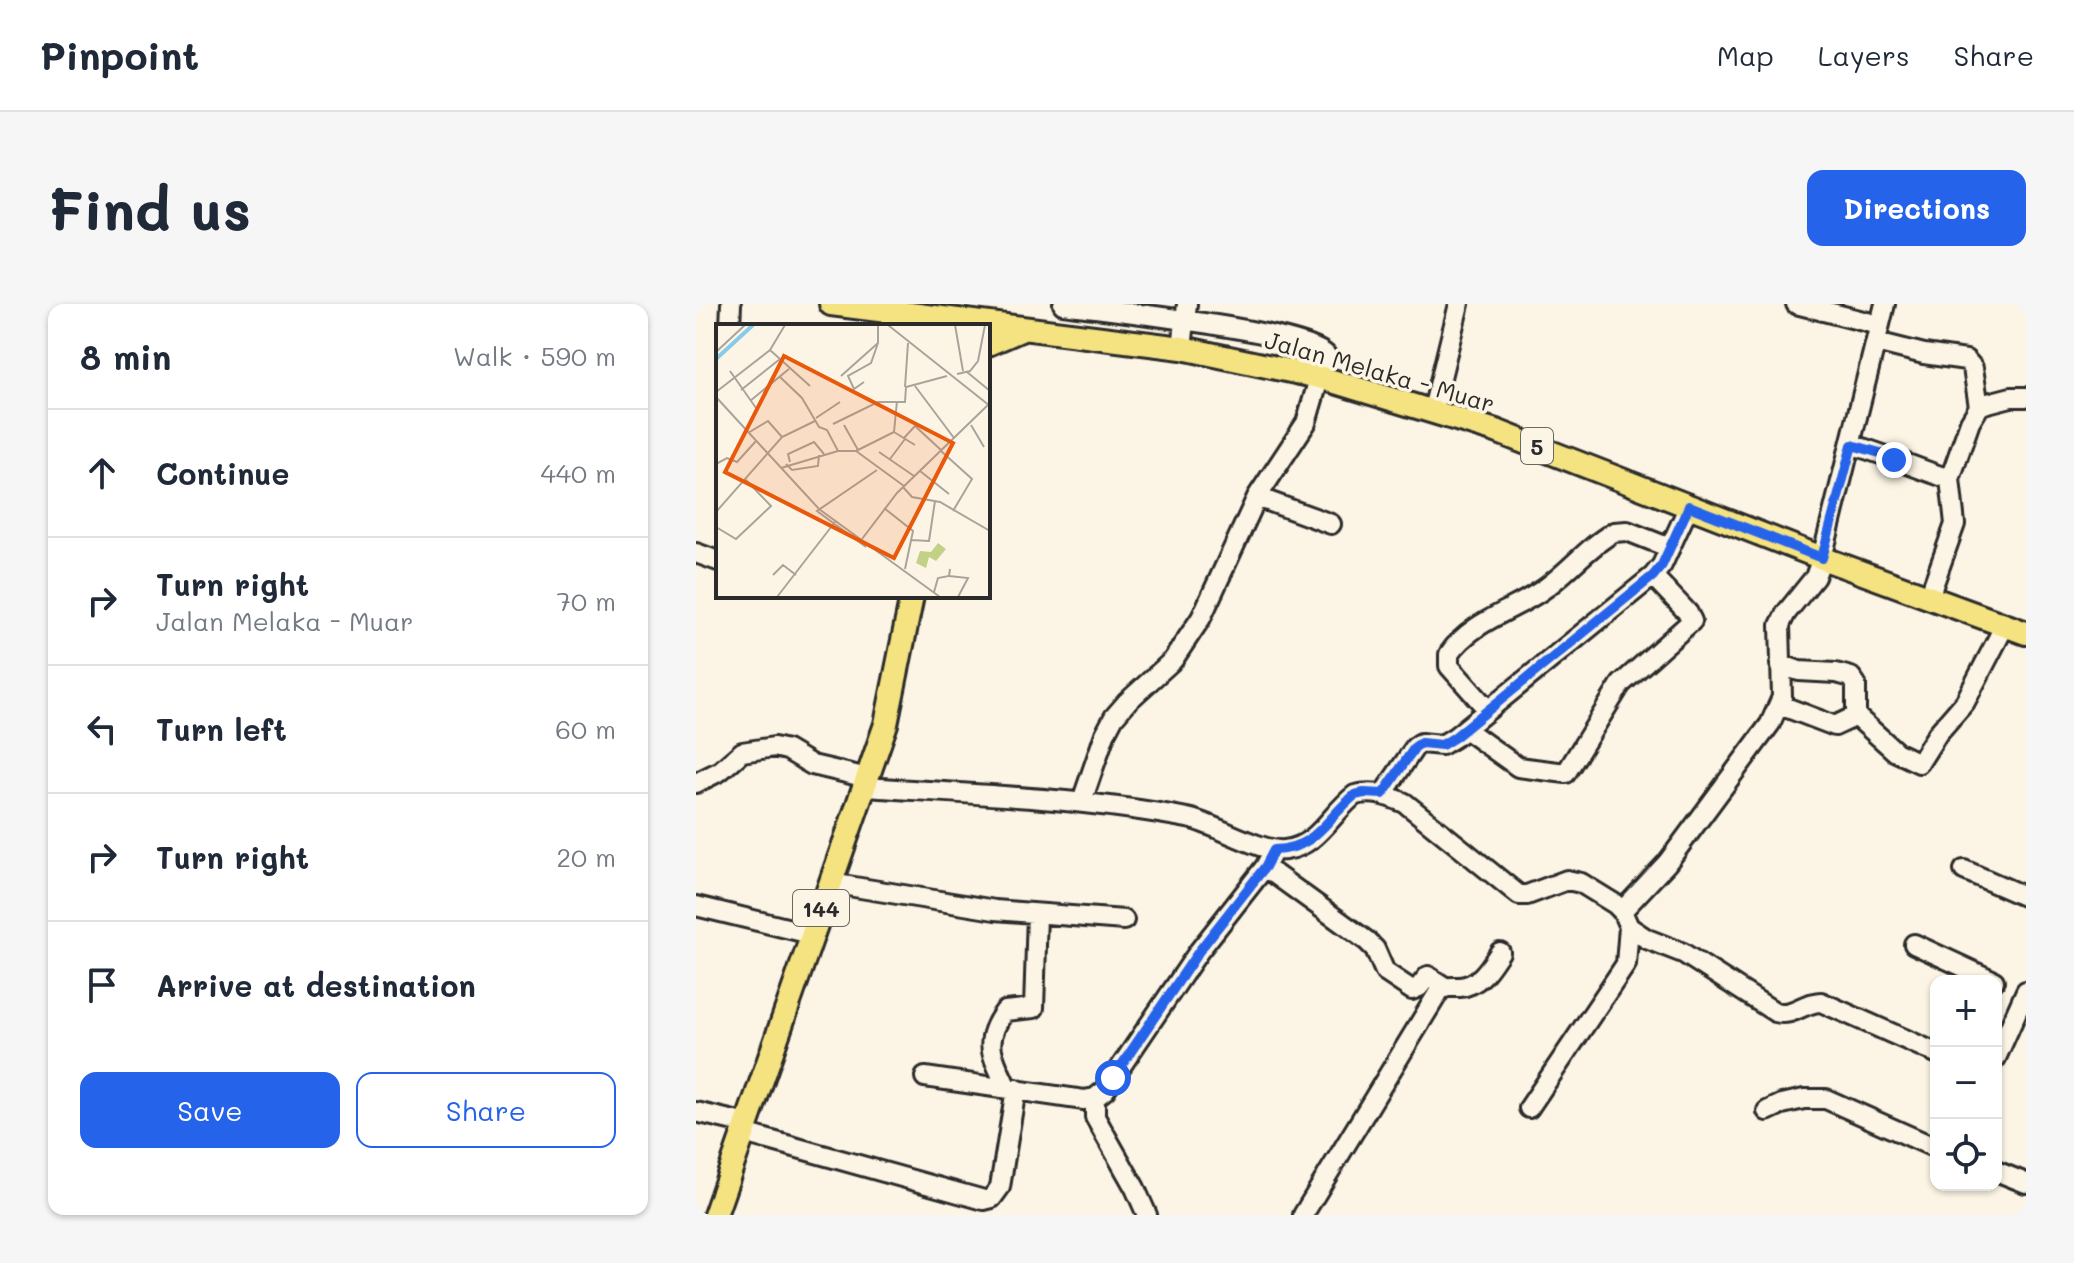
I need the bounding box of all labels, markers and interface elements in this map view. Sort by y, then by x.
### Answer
text: Pinpoint [40,30,199,80]
text: Map [1717,37,1774,73]
text: Layers [1818,37,1910,73]
text: Share [1954,37,2034,73]
button: Directions [1807,170,2026,246]
text: Find us [48,172,251,245]
street label: Jalan Melaka - Muar [1262,323,1498,419]
inset map [716,324,990,598]
text: 8 min [80,334,171,379]
text: Walk · 590 m [453,339,616,373]
road number: 5 [1521,428,1553,464]
route end [1876,442,1912,478]
icon: ahead [80,451,124,495]
text: Continue [156,453,289,493]
text: 440 m [540,456,616,490]
text: Turn right [156,564,309,604]
icon: right [80,579,124,623]
text: 70 m [556,584,616,618]
text: Jalan Melaka - Muar [156,604,413,638]
icon: left [80,707,124,751]
text: Turn left [156,709,287,749]
text: 60 m [555,712,616,746]
icon: right [80,835,124,879]
text: Turn right [156,837,309,877]
text: 20 m [556,840,616,874]
road number: 144 [793,890,849,926]
icon: arrive [80,963,124,1007]
text: Arrive at destination [156,965,476,1005]
map controls [1930,975,2002,1191]
button: + [1930,975,2002,1047]
button: − [1930,1047,2002,1119]
route start [1095,1060,1131,1096]
button: Save [80,1072,340,1148]
button: Share [356,1072,616,1148]
button: locate [1930,1119,2002,1191]

